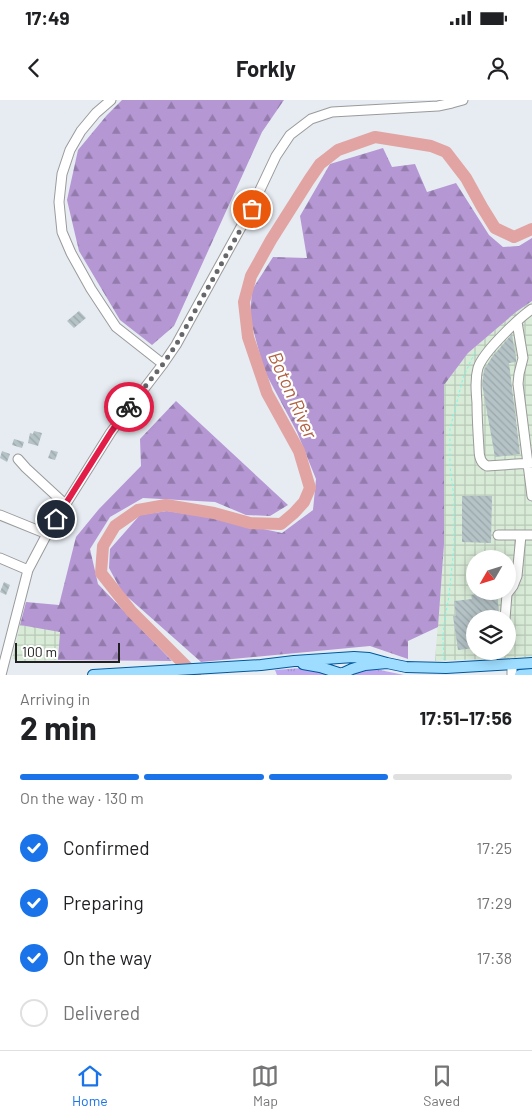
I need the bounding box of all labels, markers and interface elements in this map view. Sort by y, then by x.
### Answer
text: 17:49 [25,6,70,29]
icon: back [20,54,48,82]
icon: person [484,54,512,82]
text: Forkly [236,55,296,81]
pin [231,188,273,230]
icon: bag [238,195,266,223]
water label: Boton River [264,348,323,443]
courier [104,382,154,432]
icon: bike [115,393,143,421]
pin [35,498,77,540]
icon: home [42,505,70,533]
north arrow [466,550,516,600]
map controls [466,550,516,660]
button: layers [466,610,516,660]
scale bar [15,640,120,663]
text: 100 m [22,643,57,660]
text: Arriving in [20,689,90,708]
text: 17:51–17:56 [420,706,512,729]
text: 2 min [20,708,97,746]
text: On the way · 130 m [20,788,144,807]
icon: check [20,834,48,862]
text: Confirmed [63,836,150,859]
text: 17:25 [477,838,512,857]
icon: check [20,889,48,917]
text: Preparing [63,891,144,914]
text: 17:29 [476,893,512,912]
icon: check [20,944,48,972]
text: On the way [63,946,152,969]
text: 17:38 [477,948,512,967]
text: Delivered [63,1001,140,1024]
tab: Home [72,1062,108,1109]
tab: Map [251,1062,279,1109]
tab: Saved [423,1062,460,1109]

